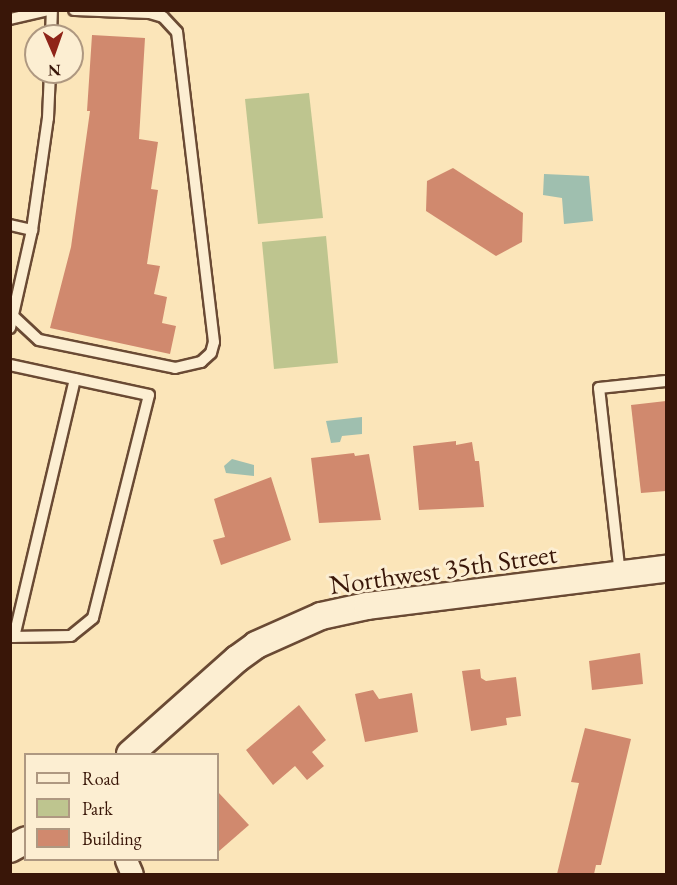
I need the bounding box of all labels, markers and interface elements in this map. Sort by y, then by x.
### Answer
north arrow [24,24,84,84]
text: N [48,60,61,81]
street label: Northwest 35th Street [327,537,559,601]
legend [24,753,219,861]
text: Road [82,767,120,790]
text: Park [82,797,113,820]
text: Building [82,827,142,850]

